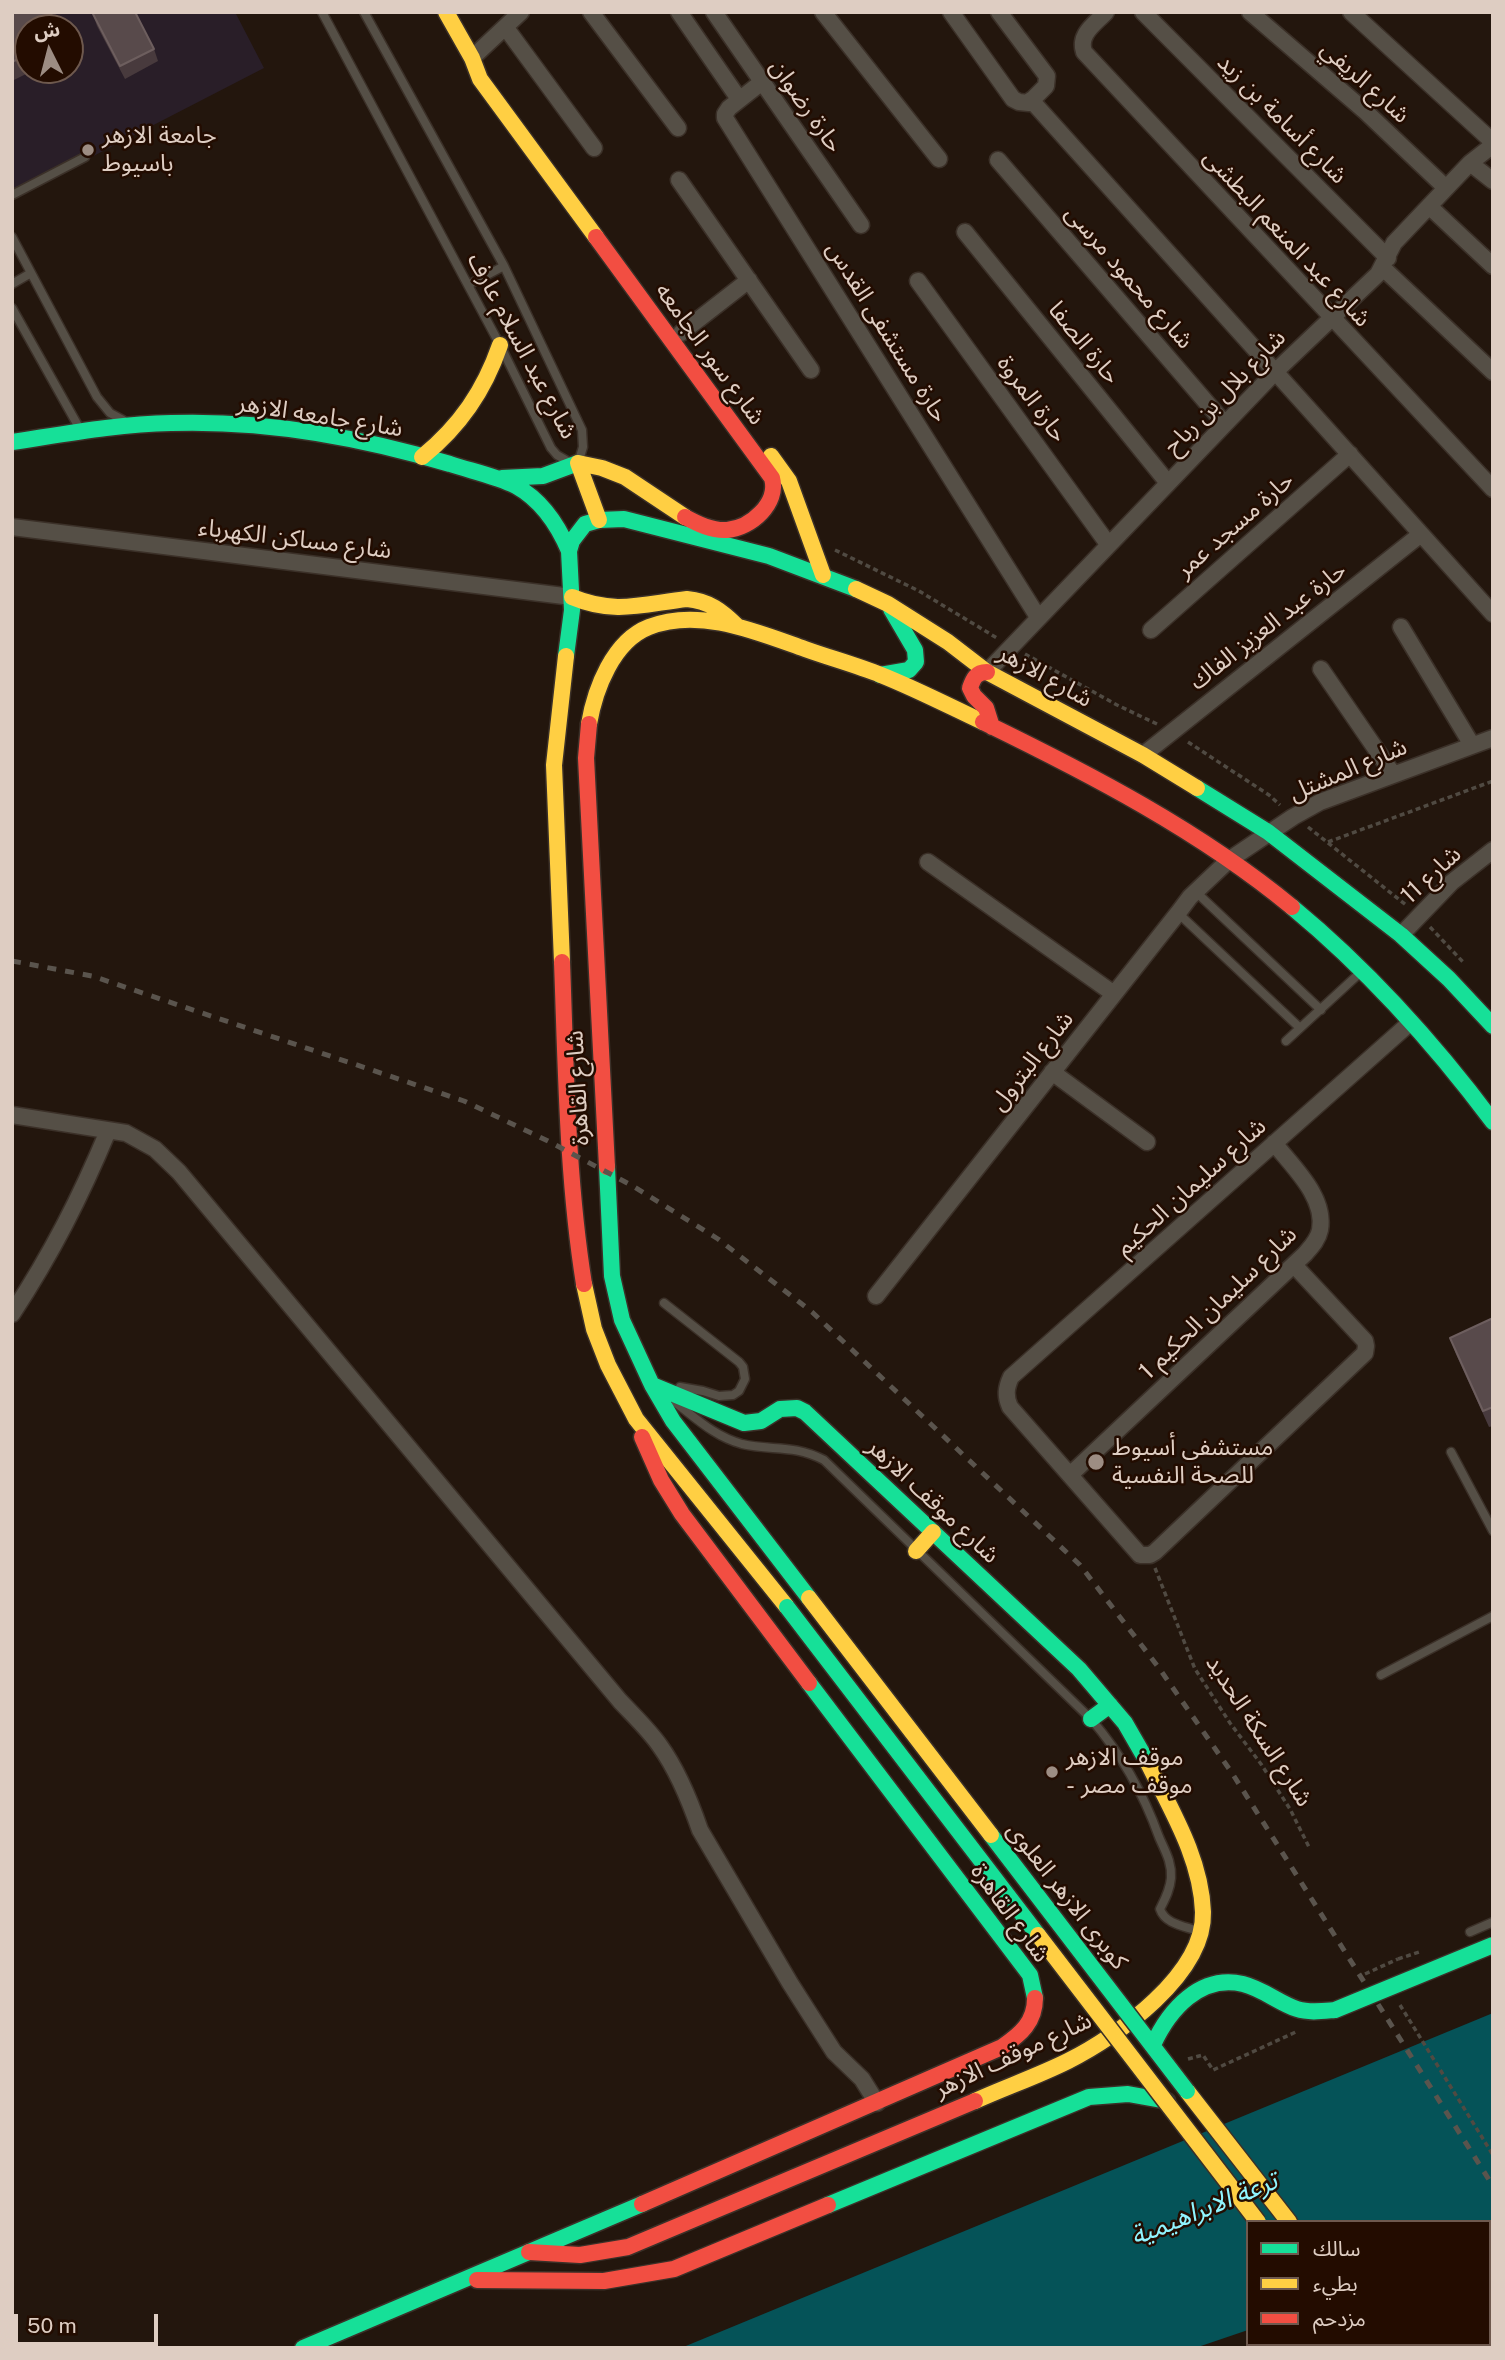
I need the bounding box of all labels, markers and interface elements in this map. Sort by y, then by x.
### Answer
north arrow [14,14,84,84]
text: ش [33,18,61,42]
street label: شارع الريفي [1314,34,1416,130]
street label: شارع أسامة بن زيد [1211,48,1353,190]
street label: حارة رضوان [763,54,849,158]
place label: جامعة الازهر باسيوط [102,122,217,178]
marker: جامعة الازهر باسيوط [80,142,96,158]
street label: شارع عبد المنعم البطشى [1197,143,1377,333]
street label: شارع محمود مرسى [1059,199,1199,355]
street label: حارة مستشفى القدس [820,236,954,428]
street label: شارع عبد السلام عارف [461,248,583,444]
street label: شارع سور الجامعه [649,277,771,431]
street label: حارة الصفا [1042,296,1126,390]
street label: شارع بلال بن رباح [1158,324,1292,460]
street label: حارة المروة [991,350,1073,448]
street label: شارع جامعه الازهر [235,389,405,443]
street label: حارة مسجد عمر [1170,466,1300,584]
street label: شارع مساكن الكهرباء [197,513,393,565]
street label: حارة عبد العزيز الفاك [1184,556,1352,696]
street label: شارع الازهر [993,638,1097,714]
street label: شارع المشتل [1285,732,1411,808]
street label: شارع 11 [1395,840,1467,910]
street label: شارع البترول [984,1005,1080,1117]
street label: شارع القاهرة [561,1030,595,1146]
street label: شارع سليمان الحكيم [1110,1112,1272,1262]
street label: شارع سليمان الحكيم 1 [1133,1220,1303,1386]
street label: شارع موقف الازهر [861,1432,1005,1570]
place label: مستشفى أسيوط للصحة النفسية [1112,1434,1273,1490]
marker: مستشفى أسيوط للصحة النفسية [1086,1452,1106,1472]
street label: شارع السكة الحديد [1199,1650,1319,1812]
place label: موقف الازهر - موقف مصر [1066,1744,1193,1800]
marker: موقف الازهر - موقف مصر [1044,1764,1060,1780]
street label: كوبرى الازهر العلوى [1001,1817,1133,1975]
street label: شارع القاهرة [964,1858,1056,1968]
street label: شارع موقف الازهر [930,2006,1096,2104]
water label: ترعة الابراهيمية [1126,2165,1282,2253]
legend [1246,2220,1491,2346]
text: سالك [1313,2236,1360,2261]
text: بطيء [1313,2271,1358,2296]
scale bar [18,2300,161,2344]
text: مزدحم [1313,2306,1366,2331]
text: 50 m [27,2313,77,2338]

